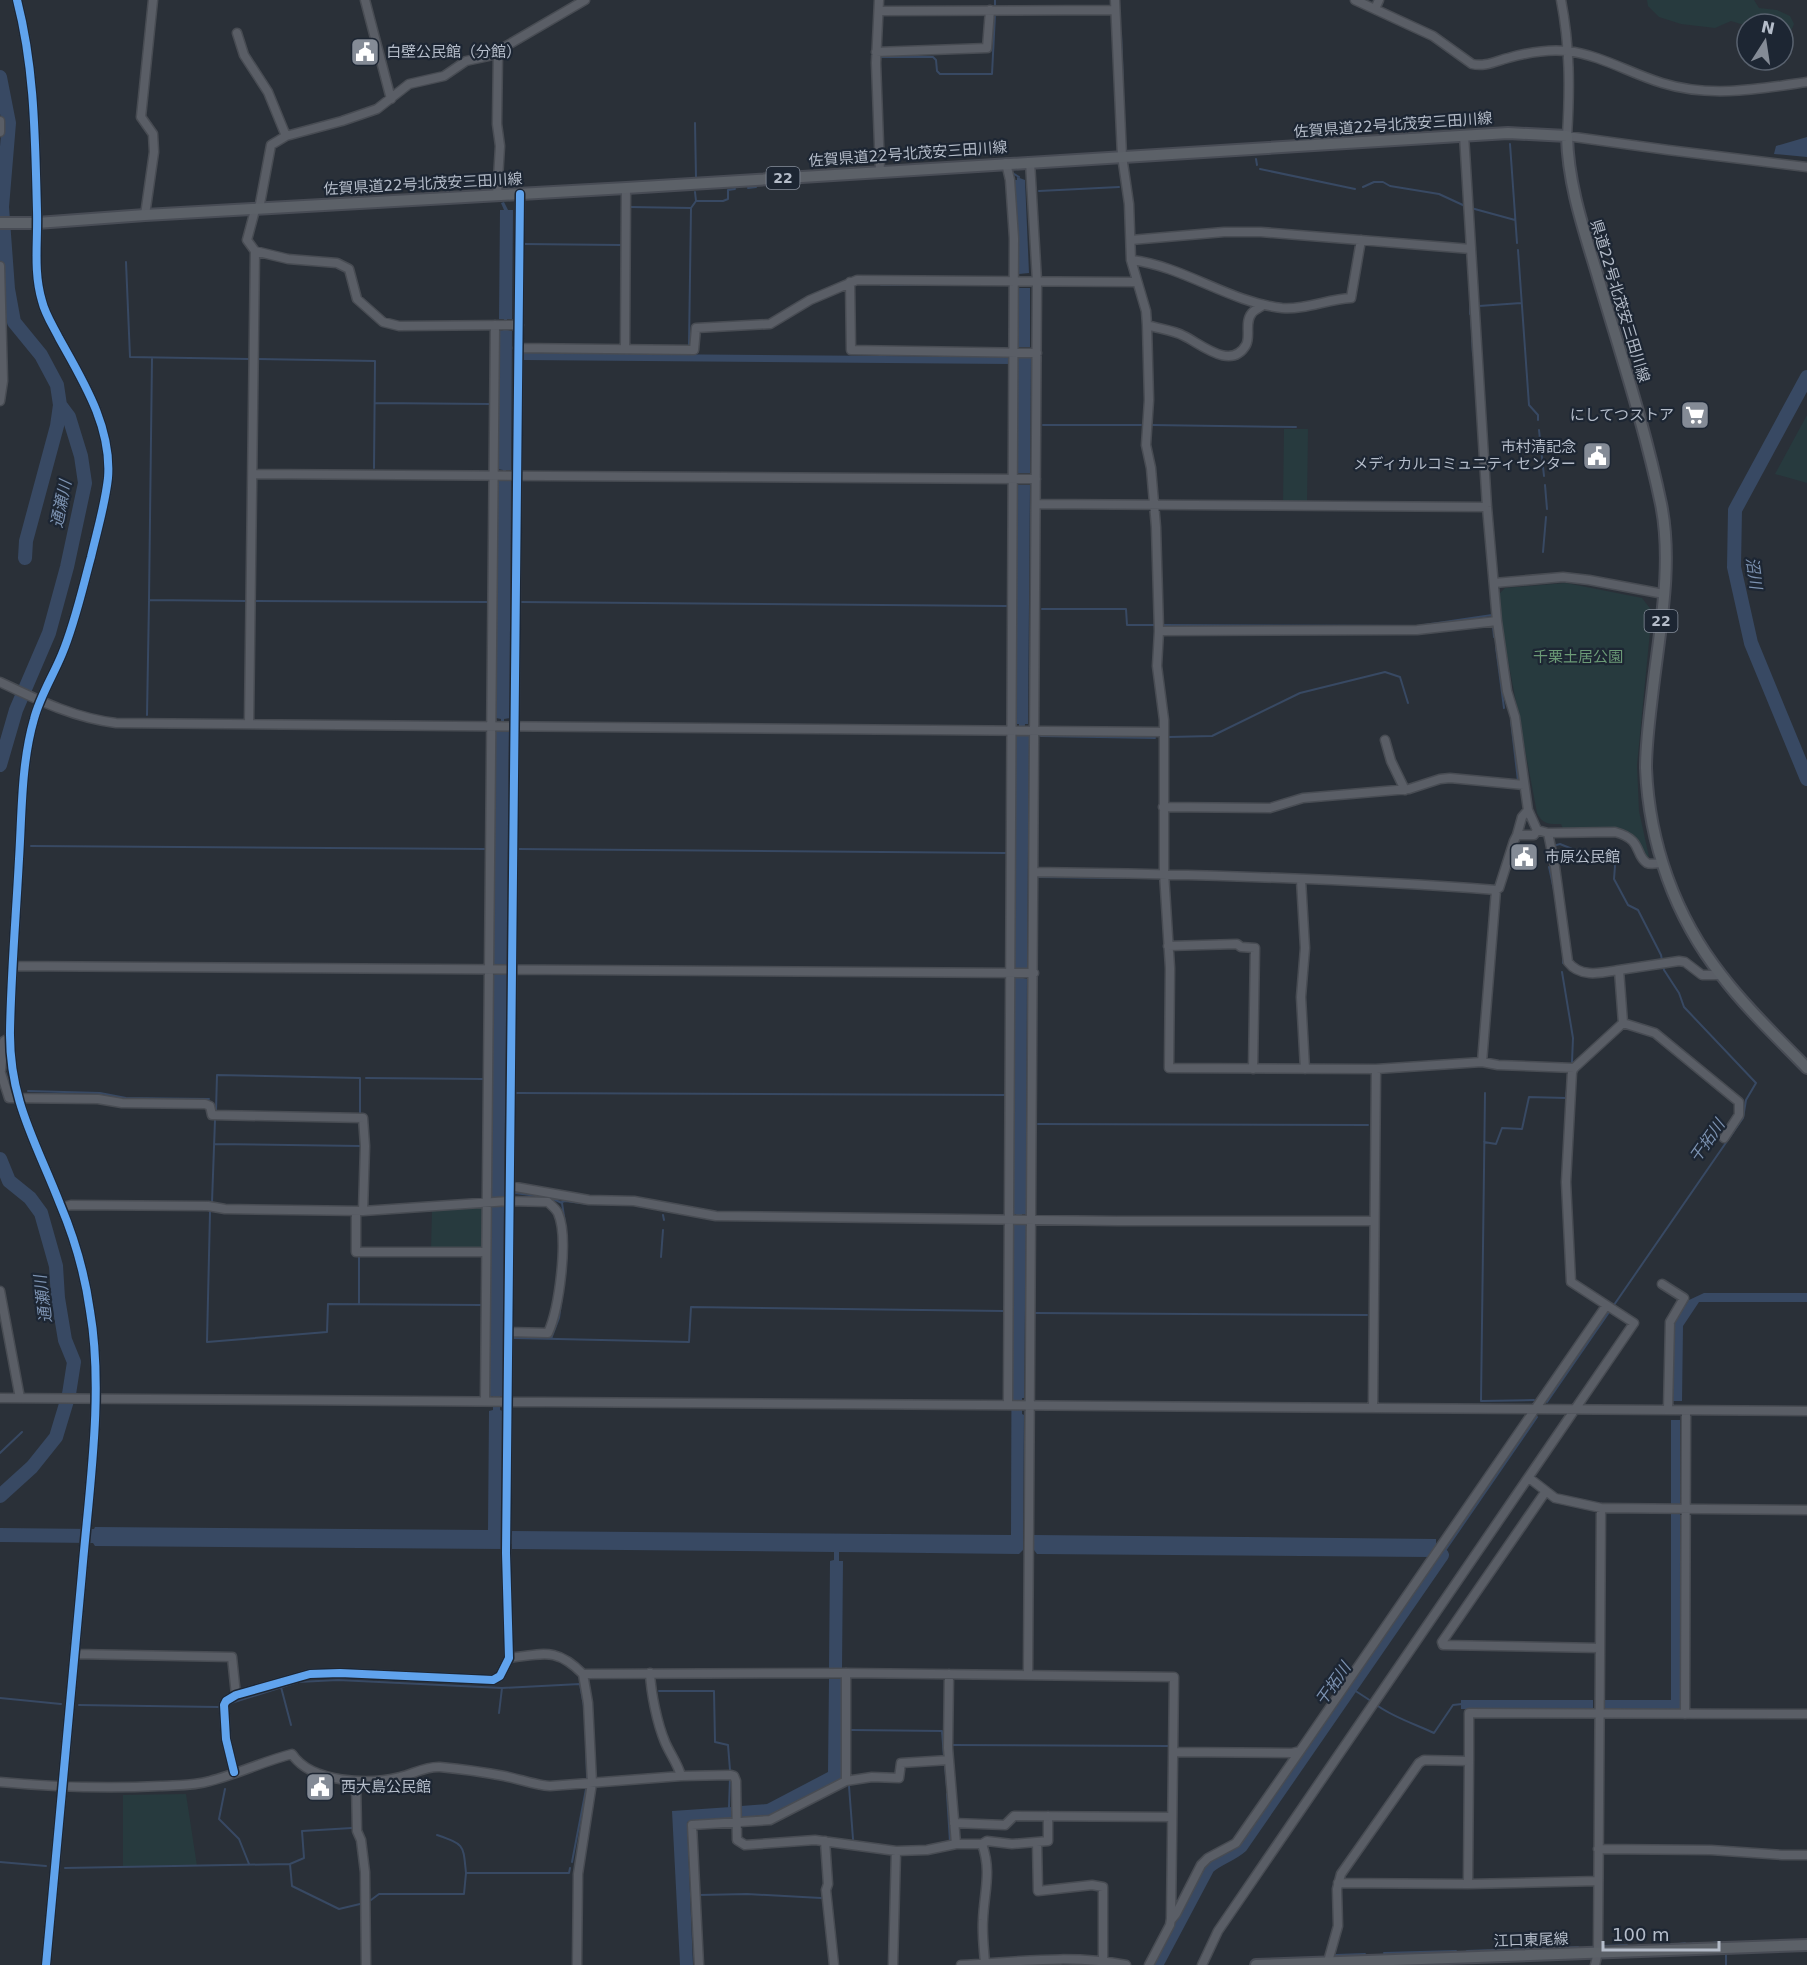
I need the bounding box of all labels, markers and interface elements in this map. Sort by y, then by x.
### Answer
north arrow [1735,12,1795,72]
text: N [1759,17,1777,39]
public building icon: 白壁公民館（分館） [349,36,381,68]
place label: 白壁公民館（分館） [386,43,521,61]
street label: 佐賀県道22号北茂安三田川線 [1293,109,1493,141]
street label: 佐賀県道22号北茂安三田川線 [808,138,1008,170]
road number: 22 [766,167,800,189]
street label: 佐賀県道22号北茂安三田川線 [323,170,523,198]
street label: 県道22号北茂安三田川線 [1587,218,1653,384]
supermarket icon: にしてつストア [1679,399,1711,431]
place label: にしてつストア [1570,406,1674,424]
place label: 市村清記念 メディカルコミュニティセンター [1353,438,1576,473]
public building icon: 市村清記念 メディカルコミュニティセンター [1581,440,1613,472]
water label: 通瀬川 [47,477,75,529]
water label: 沼川 [1742,556,1766,592]
road number: 22 [1644,610,1678,632]
park label: 千栗土居公園 [1533,648,1623,666]
public building icon: 市原公民館 [1508,841,1540,873]
place label: 市原公民館 [1545,848,1620,866]
water label: 干拓川 [1685,1114,1730,1166]
water label: 通瀬川 [30,1272,55,1324]
water label: 干拓川 [1311,1657,1356,1709]
public building icon: 西大島公民館 [304,1771,336,1803]
place label: 西大島公民館 [341,1778,431,1796]
scale bar [1603,1914,1718,1952]
text: 100 m [1612,1924,1670,1945]
street label: 江口東尾線 [1493,1930,1569,1950]

